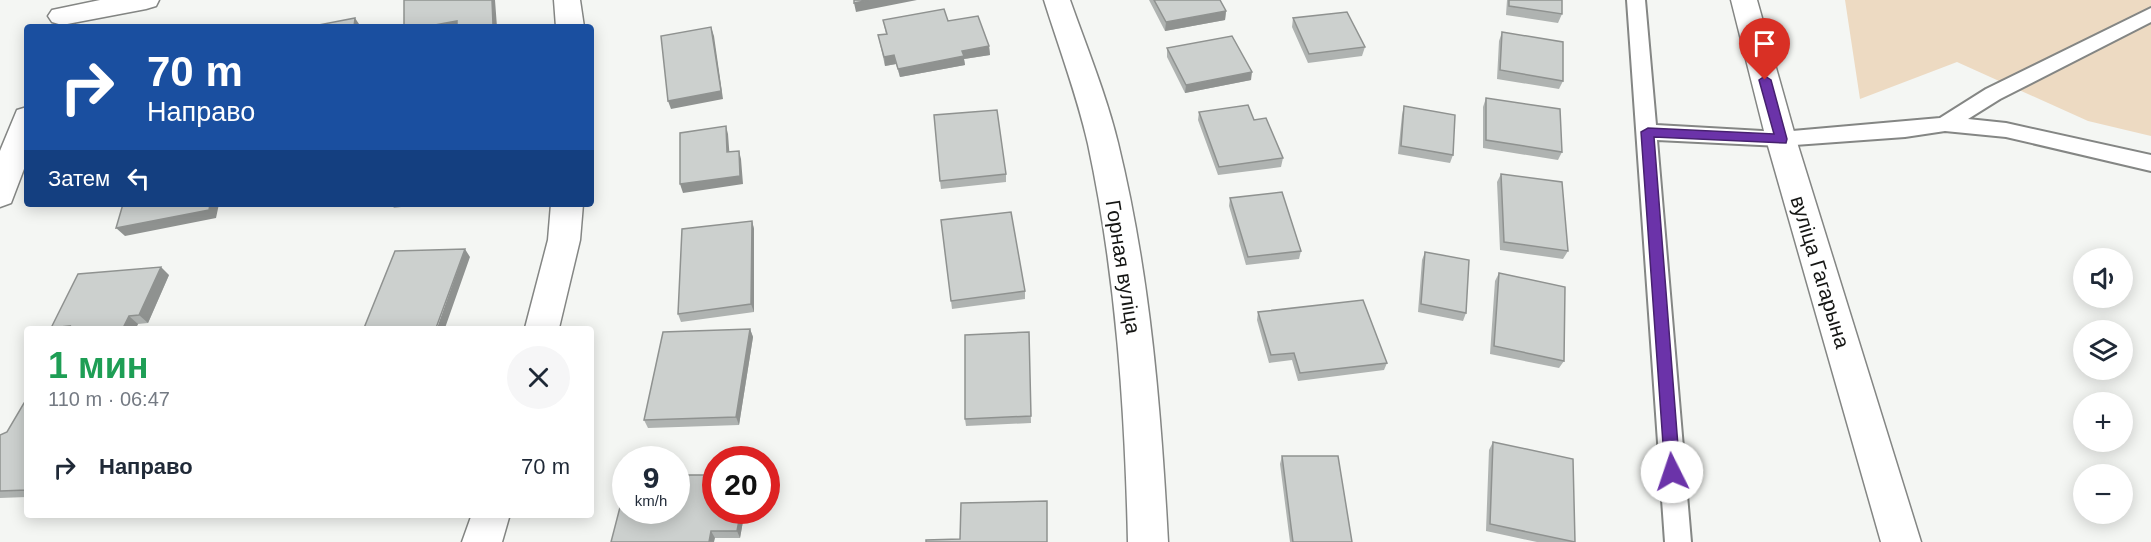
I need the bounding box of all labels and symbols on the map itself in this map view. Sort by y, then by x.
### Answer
pin [1739,18,1790,80]
street label: вуліца Гагарына [1786,193,1855,351]
street label: Горная вуліца [1102,198,1145,336]
position arrow [1640,440,1704,504]
speed limit sign: 20 [702,446,780,524]

